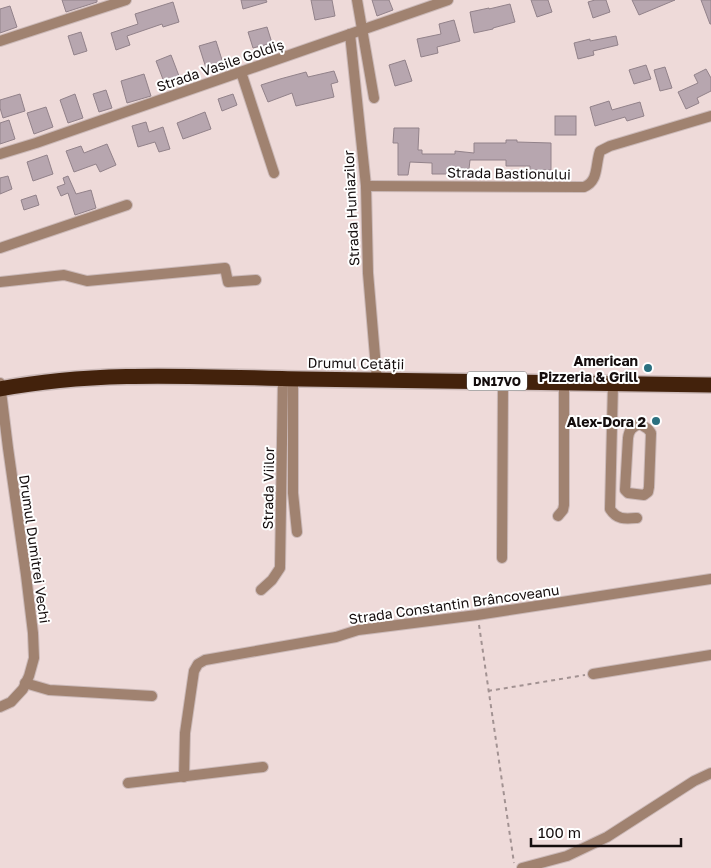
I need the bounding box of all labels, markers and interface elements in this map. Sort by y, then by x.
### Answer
street label: Strada Vasile Goldiș [154,35,286,95]
street label: Strada Huniazilor [339,149,363,266]
street label: Strada Bastionului [447,163,571,183]
place label: American Pizzeria & Grill [539,352,638,385]
street label: Drumul Cetății [307,354,405,372]
marker: American Pizzeria & Grill [642,362,654,374]
road number: DN17VO [467,372,527,391]
place label: Alex-Dora 2 [567,413,646,430]
marker: Alex-Dora 2 [650,415,662,427]
street label: Strada Viilor [259,446,277,529]
street label: Drumul Dumitrei Vechi [16,474,54,624]
street label: Strada Constantin Brâncoveanu [348,581,560,627]
scale bar [531,816,681,848]
text: 100 m [538,823,581,841]

